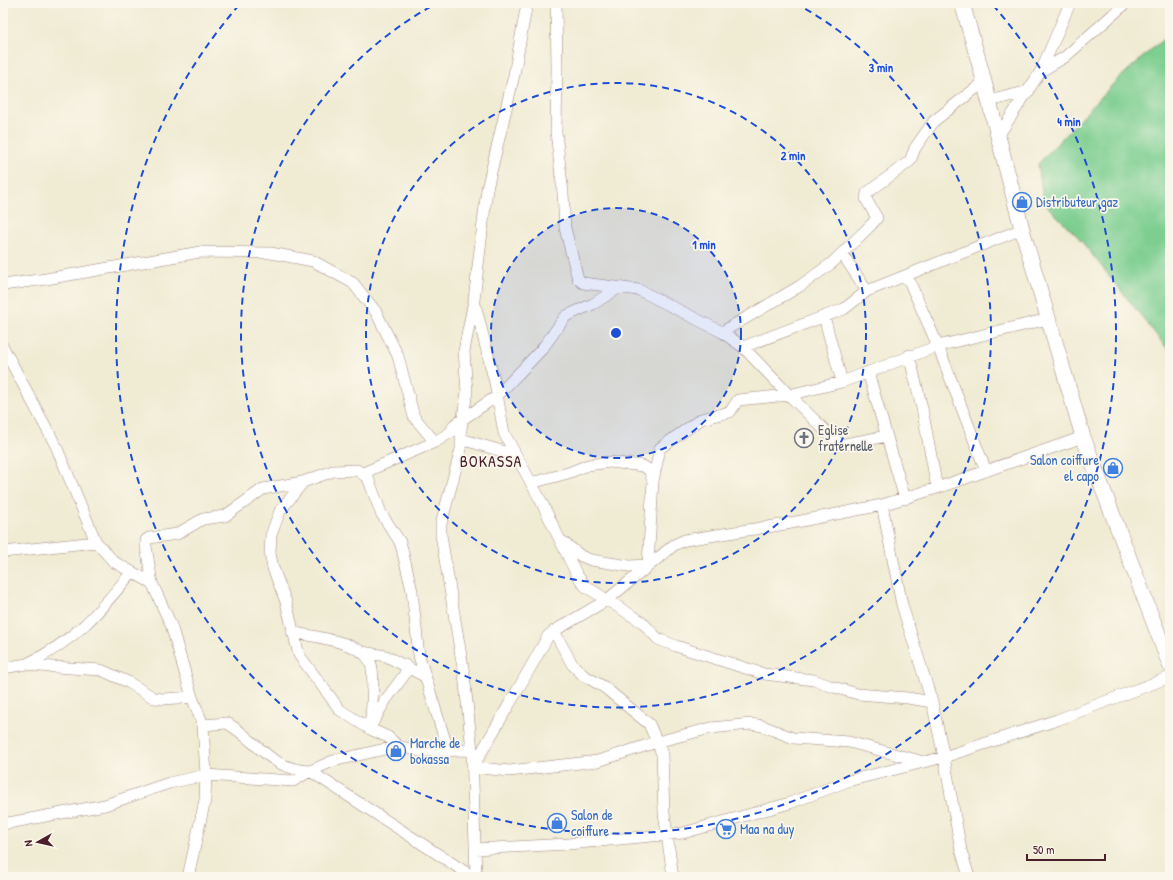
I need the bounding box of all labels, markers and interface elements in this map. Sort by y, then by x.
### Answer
text: 3 min [869,59,894,76]
text: 4 min [1057,113,1081,130]
text: 2 min [781,147,806,164]
shop icon: Distributeur gaz [1011,191,1033,213]
place label: Distributeur gaz [1036,192,1118,212]
text: 1 min [692,236,716,253]
centre of rings [609,326,623,340]
place label: Eglise fraternelle [818,420,874,455]
church icon: Eglise fraternelle [793,427,815,449]
district label: BOKASSA [460,450,522,472]
place label: Salon coiffure el capo [1030,450,1099,486]
shop icon: Salon coiffure el capo [1102,457,1124,479]
place label: Marche de bokassa [410,733,461,768]
shop icon: Marche de bokassa [385,740,407,762]
place label: Salon de coiffure [571,805,613,840]
shop icon: Salon de coiffure [546,812,568,834]
supermarket icon: Maa na duy [715,818,737,840]
place label: Maa na duy [740,819,795,839]
north arrow [18,822,58,862]
scale bar [1027,836,1105,862]
text: N [21,839,35,847]
text: 50 m [1033,841,1054,858]

